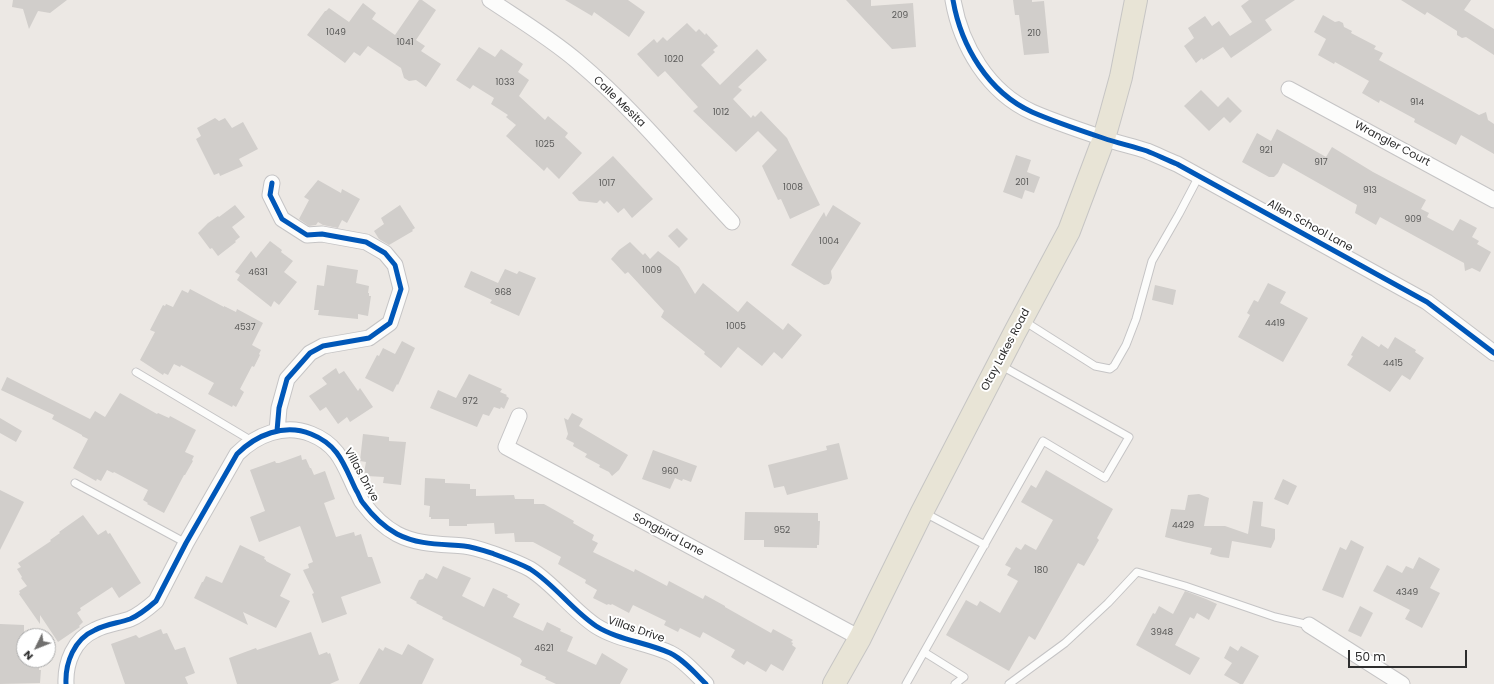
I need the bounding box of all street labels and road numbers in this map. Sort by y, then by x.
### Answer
street label: Calle Mesita [590,74,648,130]
street label: Wrangler Court [1352,118,1432,170]
street label: Allen School Lane [1265,197,1355,255]
street label: Otay Lakes Road [979,307,1033,393]
street label: Villas Drive [341,446,381,504]
street label: Songbird Lane [630,511,706,559]
street label: Villas Drive [606,614,666,646]

